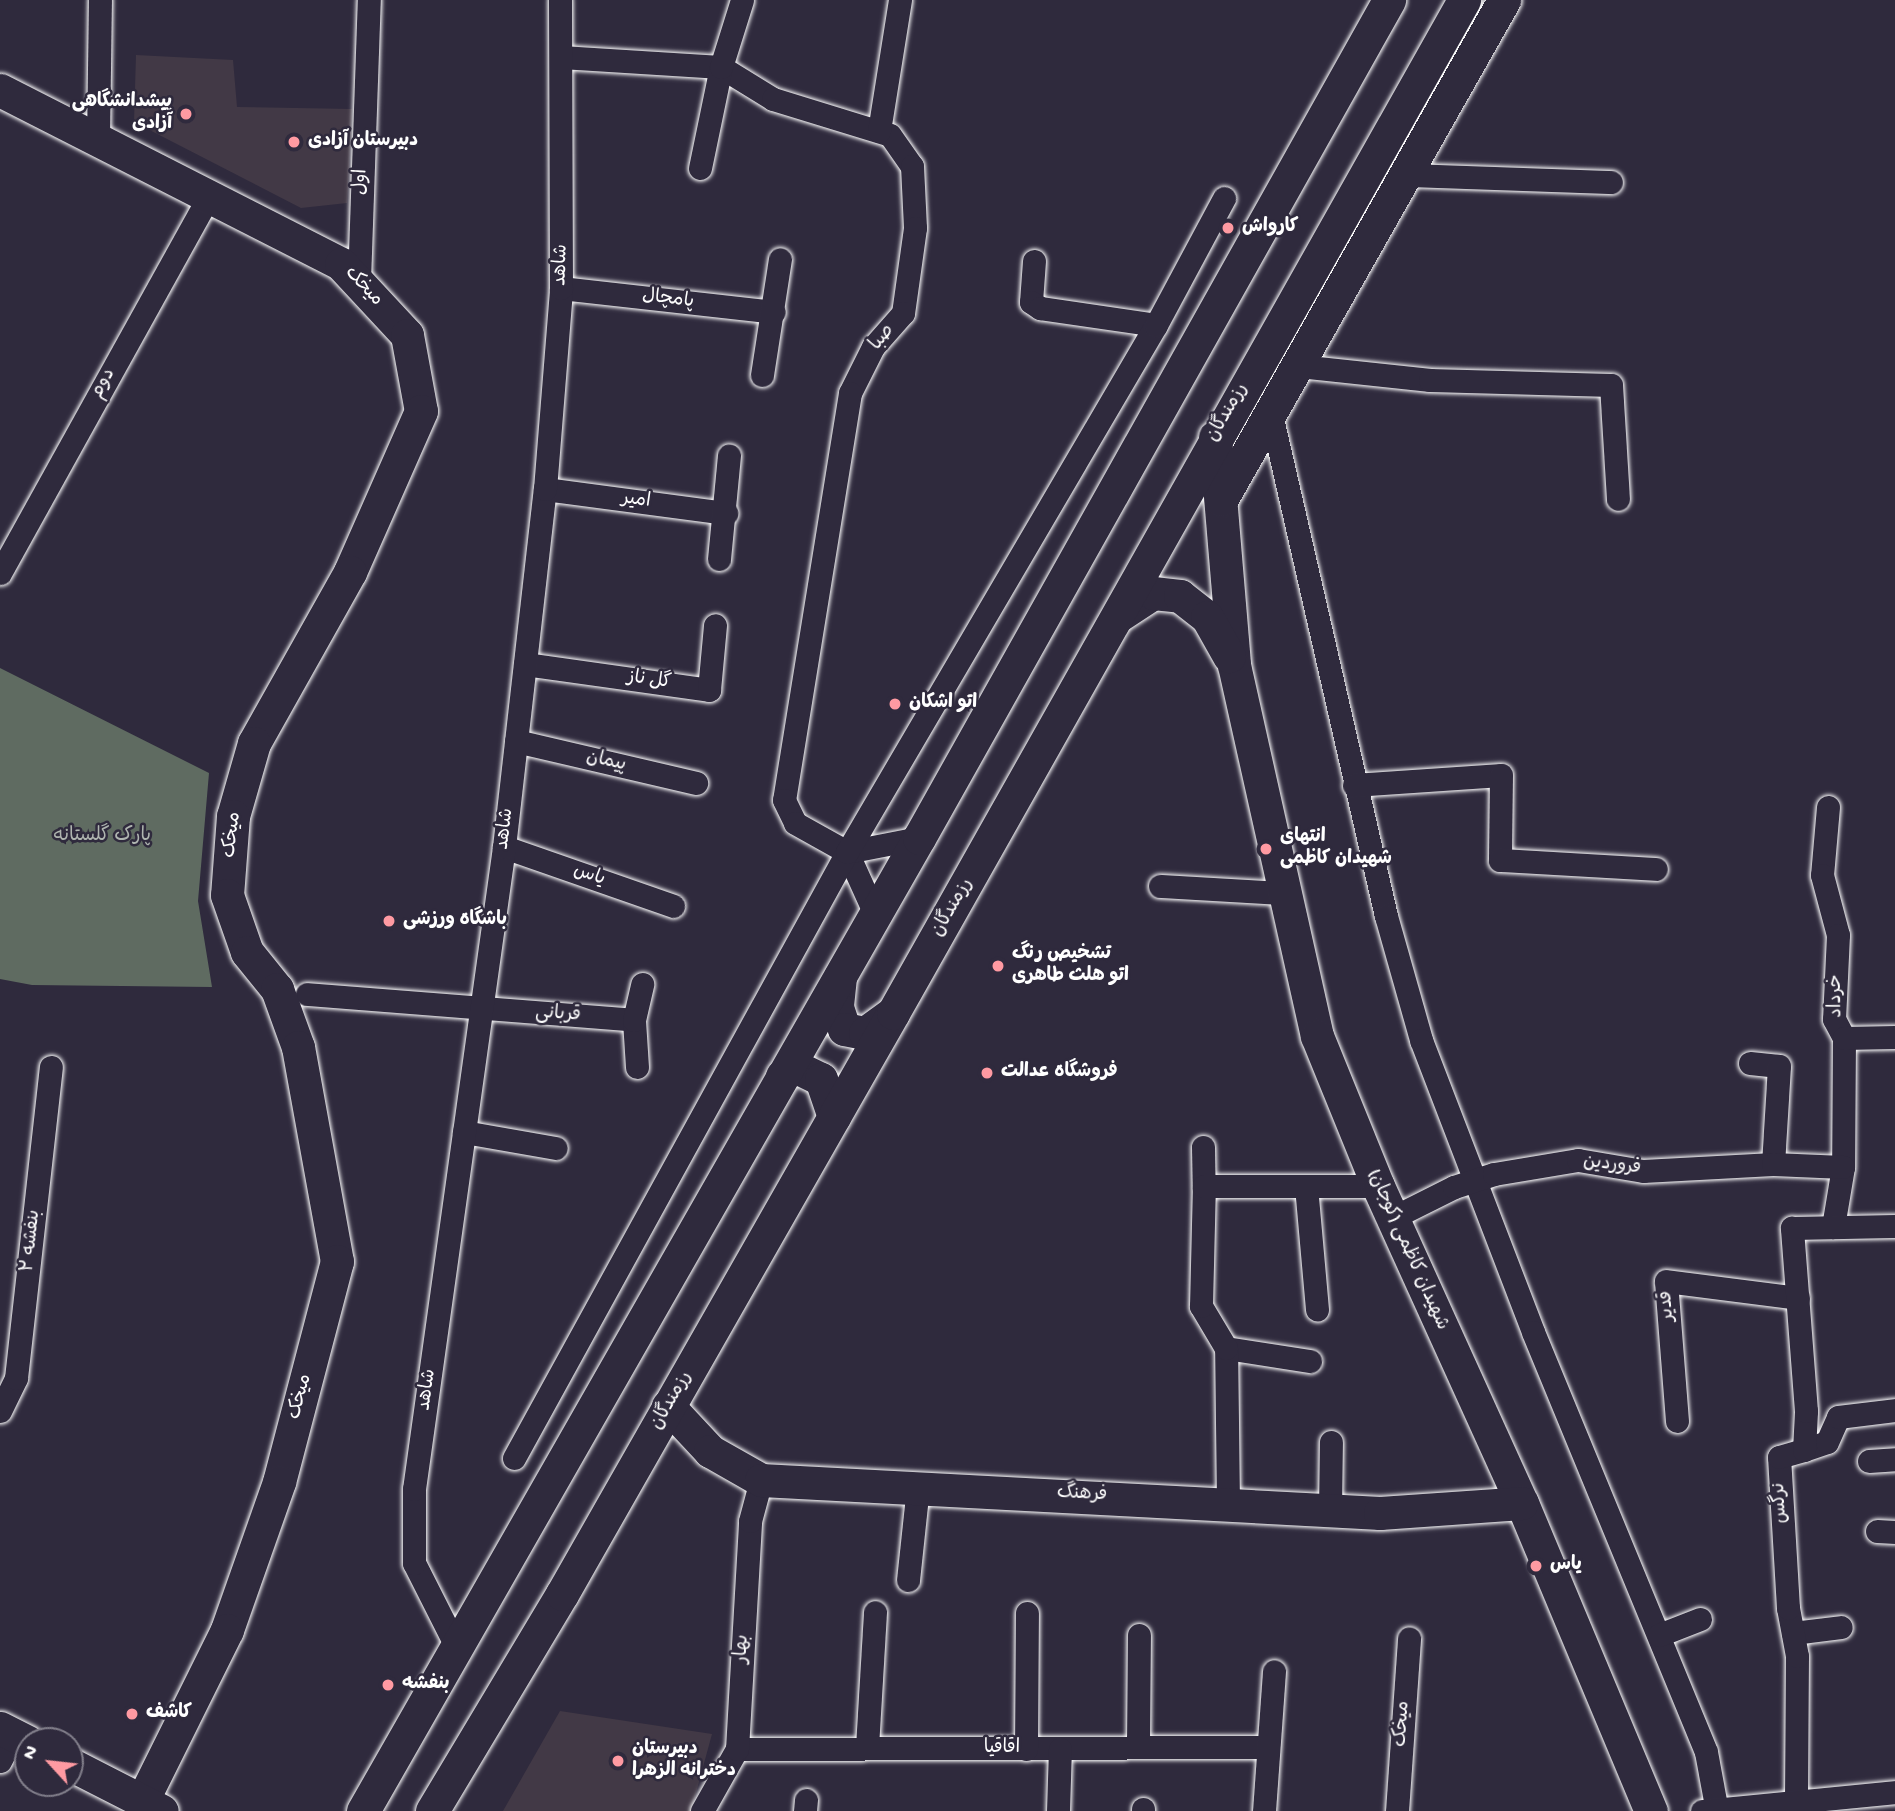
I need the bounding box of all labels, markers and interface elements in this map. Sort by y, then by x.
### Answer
place label: پیشدانشگاهی آزادی [72,92,172,136]
marker: پیشدانشگاهی آزادی [178,106,194,122]
place label: دبیرستان آزادی [308,131,418,153]
marker: دبیرستان آزادی [286,134,302,150]
street label: اول [350,169,374,195]
place label: کارواش [1242,217,1298,239]
marker: کارواش [1220,220,1236,236]
street label: شاهد [550,244,574,286]
street label: میخک [339,262,387,312]
street label: پامچال [641,285,695,315]
street label: صبا [866,320,900,356]
street label: دوم [87,365,121,403]
street label: رزمندگان [1202,380,1254,446]
street label: امیر [620,488,652,514]
street label: گل ناز [625,667,673,695]
place label: اتو اشکان [909,693,977,715]
marker: اتو اشکان [887,696,903,712]
street label: پیمان [584,746,628,778]
street label: شاهد [492,807,520,851]
street label: میخک [219,811,247,859]
park label: پارک گلستانه [53,826,151,848]
place label: انتهای شهیدان کاظمی [1280,827,1392,871]
marker: انتهای شهیدان کاظمی [1258,841,1274,857]
street label: یاس [570,860,608,892]
street label: رزمندگان [927,875,979,941]
place label: باشگاه ورزشی [403,910,507,932]
marker: باشگاه ورزشی [381,913,397,929]
place label: تشخیص رنگ اتو هلث طاهری [1012,944,1129,988]
marker: تشخیص رنگ اتو هلث طاهری [990,958,1006,974]
street label: خرداد [1825,974,1849,1018]
street label: قربانی [534,1002,582,1028]
place label: فروشگاه عدالت [1001,1062,1118,1084]
marker: فروشگاه عدالت [979,1065,995,1081]
street label: فروردین [1582,1151,1642,1181]
street label: شهیدان کاظمی (کوجان) [1361,1166,1453,1334]
street label: بنفشه ۲ [17,1209,47,1273]
street label: قدیر [1656,1290,1680,1322]
street label: شاهد [414,1368,442,1412]
street label: رزمندگان [646,1368,698,1434]
street label: میخک [284,1372,318,1422]
street label: فرهنگ [1056,1482,1108,1508]
street label: نرگس [1769,1482,1793,1524]
place label: یاس [1550,1555,1582,1577]
marker: یاس [1528,1558,1544,1574]
street label: بهار [731,1634,755,1664]
place label: بنفشه [402,1674,450,1696]
marker: بنفشه [380,1677,396,1693]
street label: میخک [1390,1700,1416,1748]
place label: کاشف [146,1703,192,1725]
marker: کاشف [124,1706,140,1722]
north arrow [14,1727,84,1797]
street label: اقاقیا [984,1738,1020,1760]
place label: دبيرستان دخترانه الزهرا [632,1739,736,1783]
text: N [19,1742,45,1764]
marker: دبيرستان دخترانه الزهرا [610,1753,626,1769]

